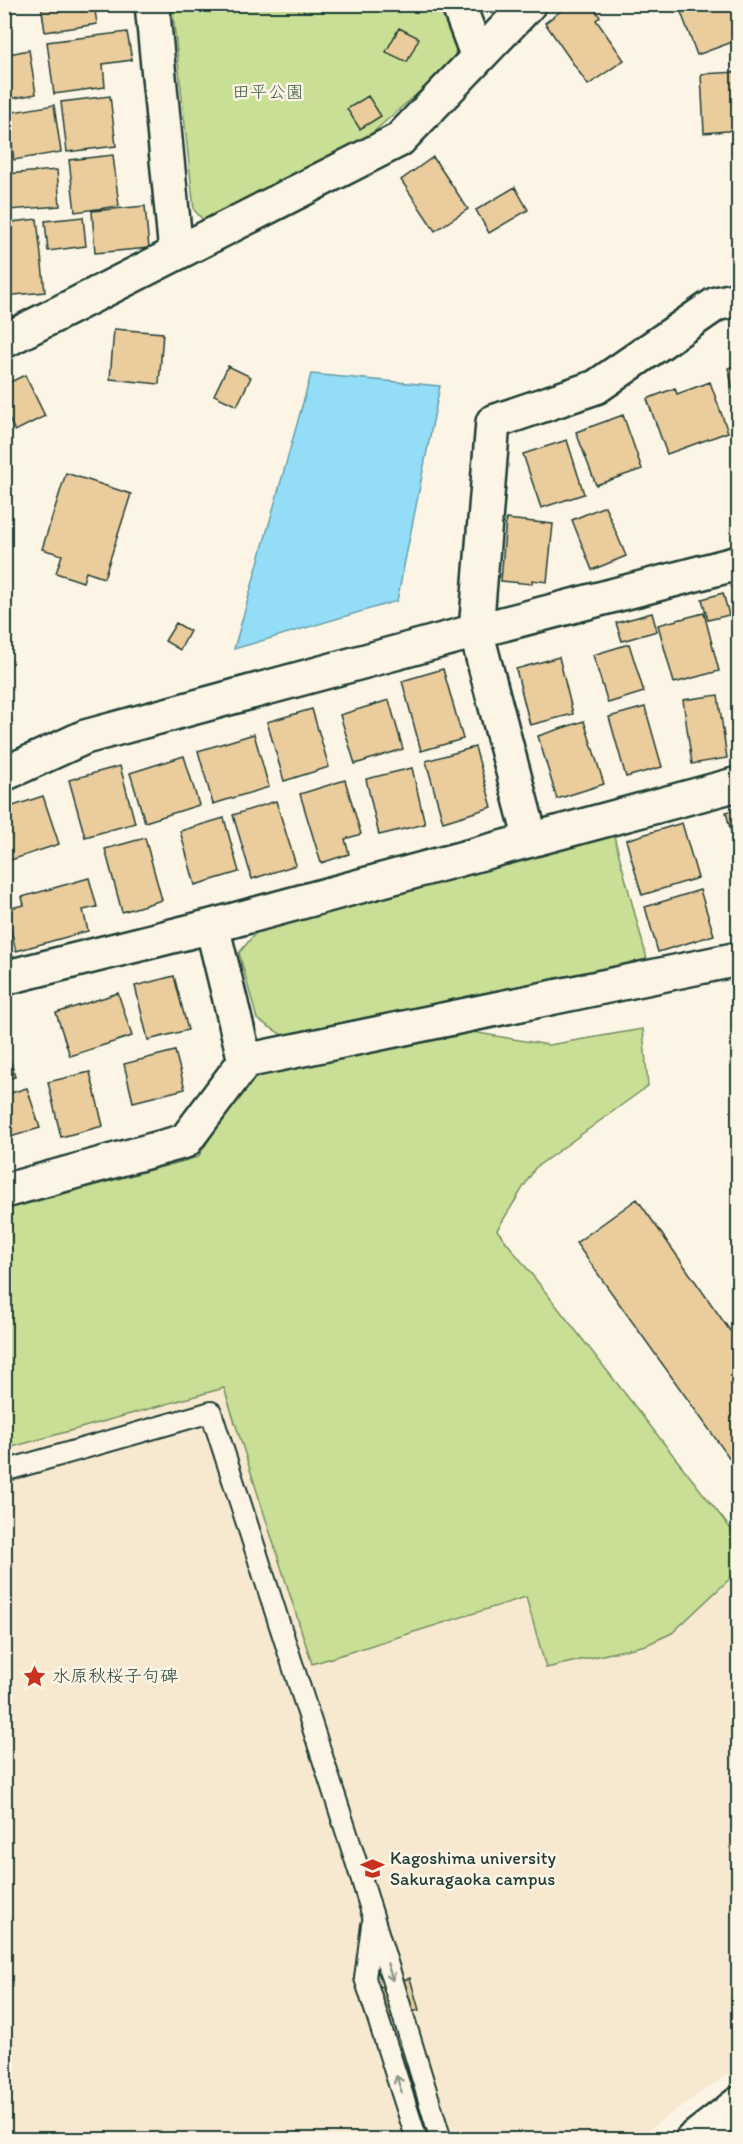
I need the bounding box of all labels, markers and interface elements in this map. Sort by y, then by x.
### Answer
park label: 田平公園 [232,81,304,103]
place icon: 水原秋桜子句碑 [21,1663,47,1689]
place label: 水原秋桜子句碑 [52,1665,178,1687]
place label: Kagoshima university Sakuragaoka campus [390,1847,556,1890]
school or university icon: Kagoshima university Sakuragaoka campus [359,1855,385,1881]
one-way arrow [385,1962,396,1981]
one-way arrow [393,2075,404,2094]

